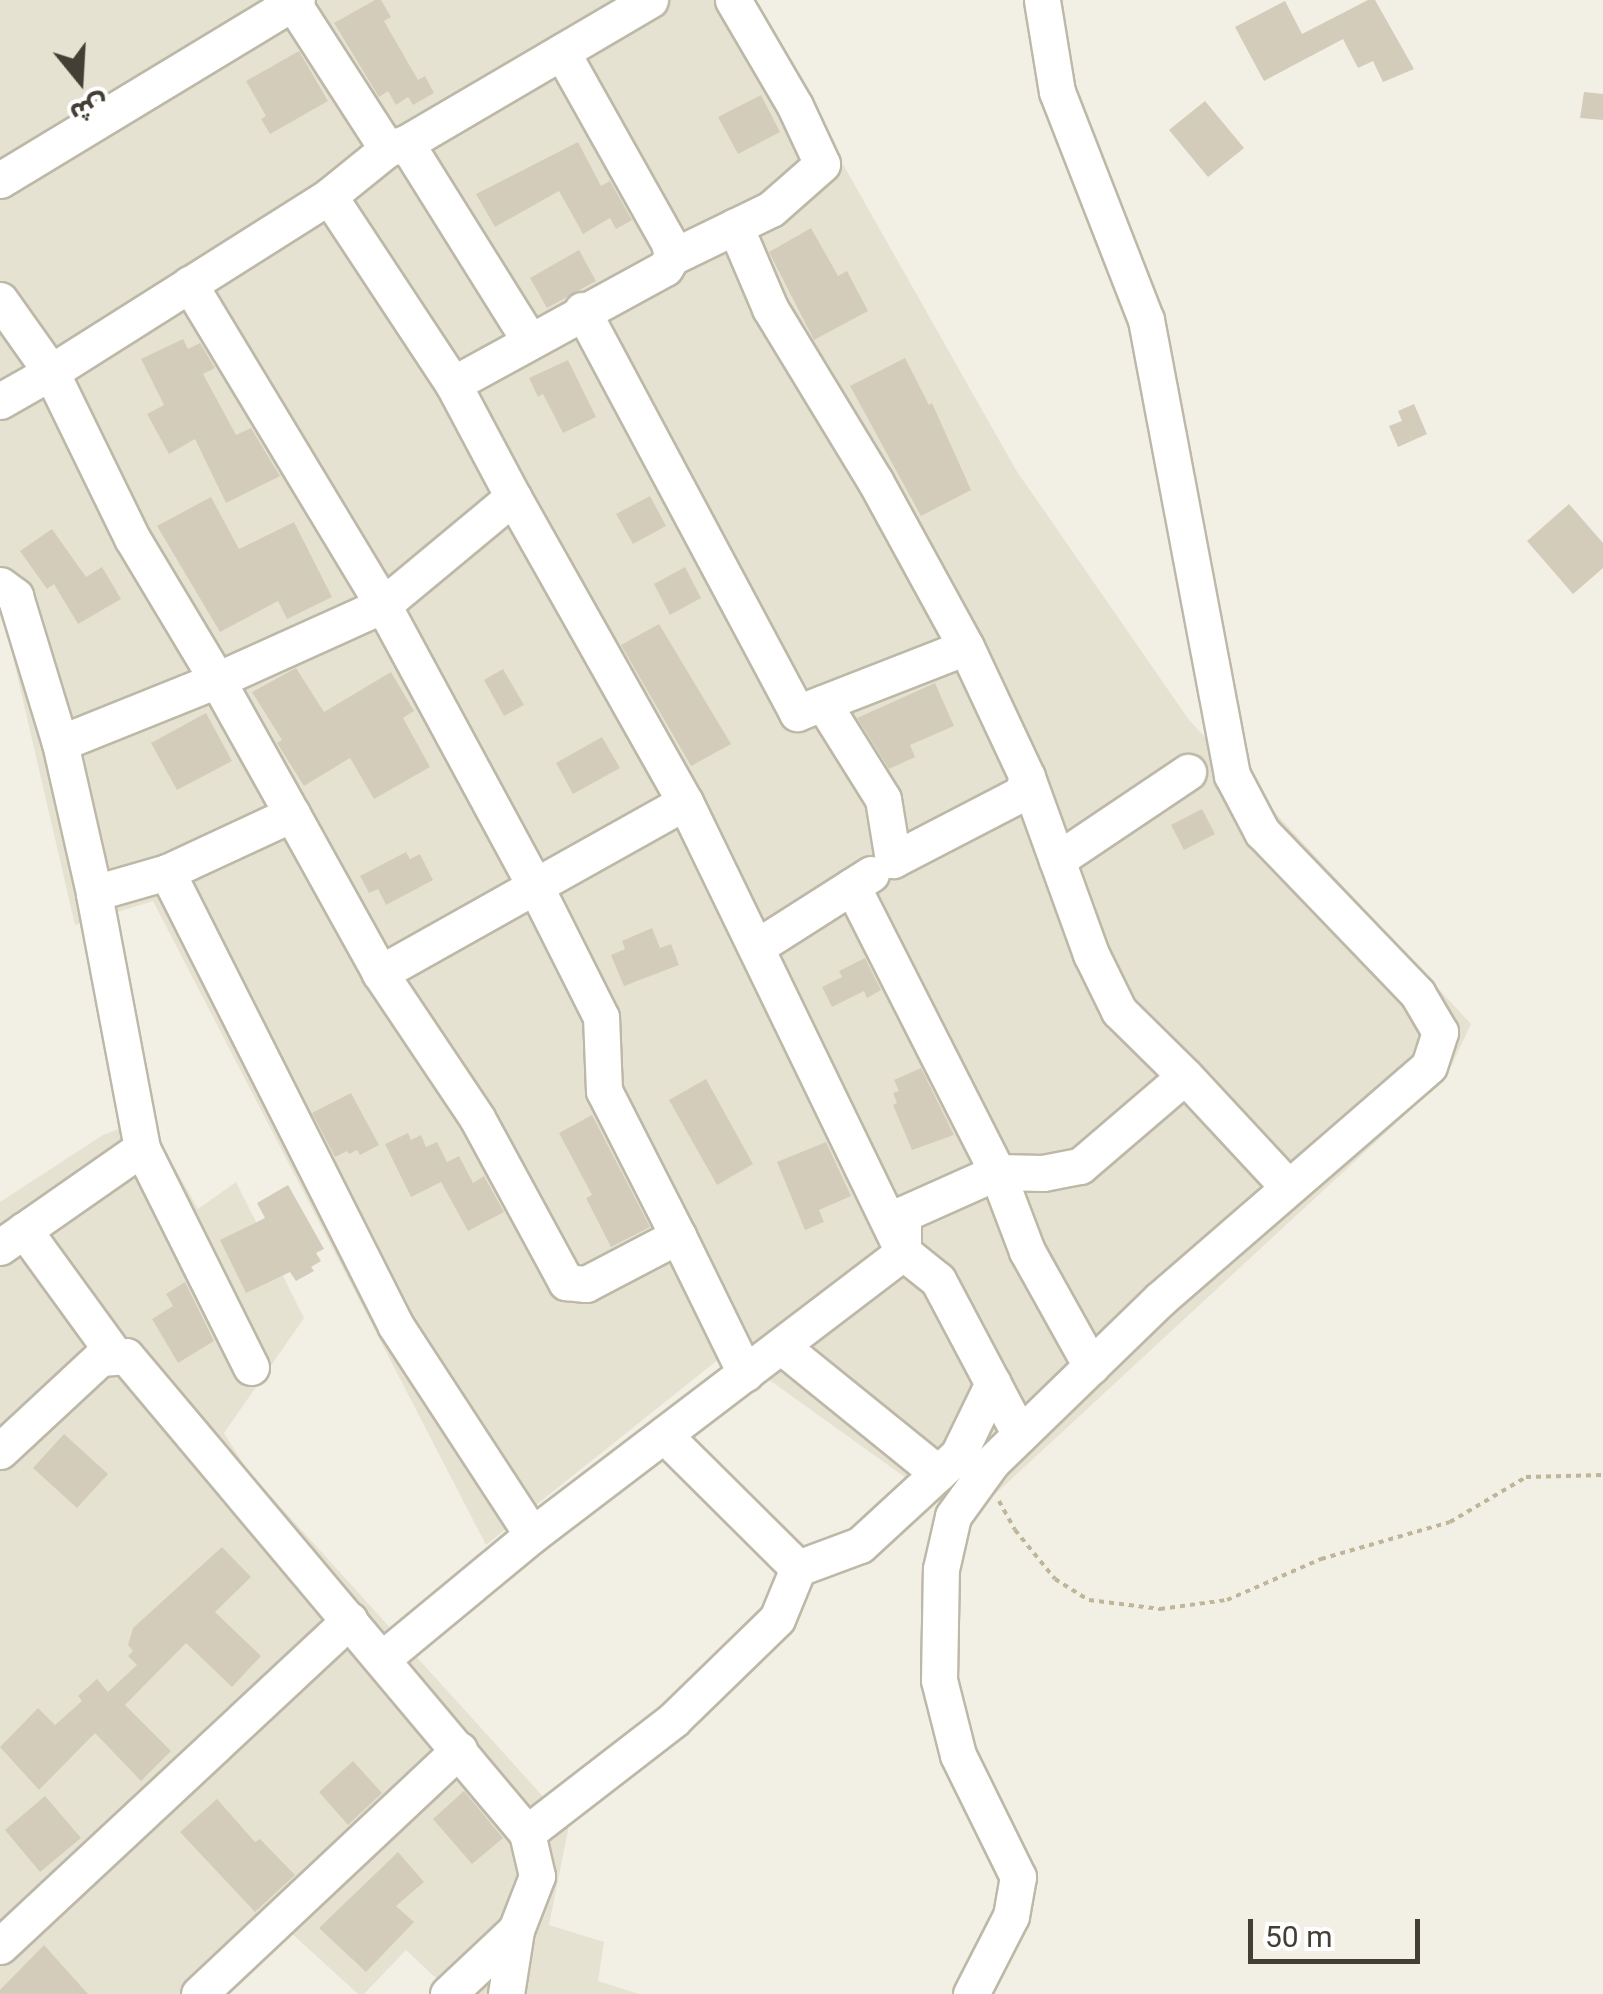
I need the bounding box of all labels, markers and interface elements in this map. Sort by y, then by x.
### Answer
north arrow [30,30,130,130]
text: ش [66,87,113,131]
scale bar [1253,1899,1426,1961]
text: 50 m [1265,1919,1332,1954]

